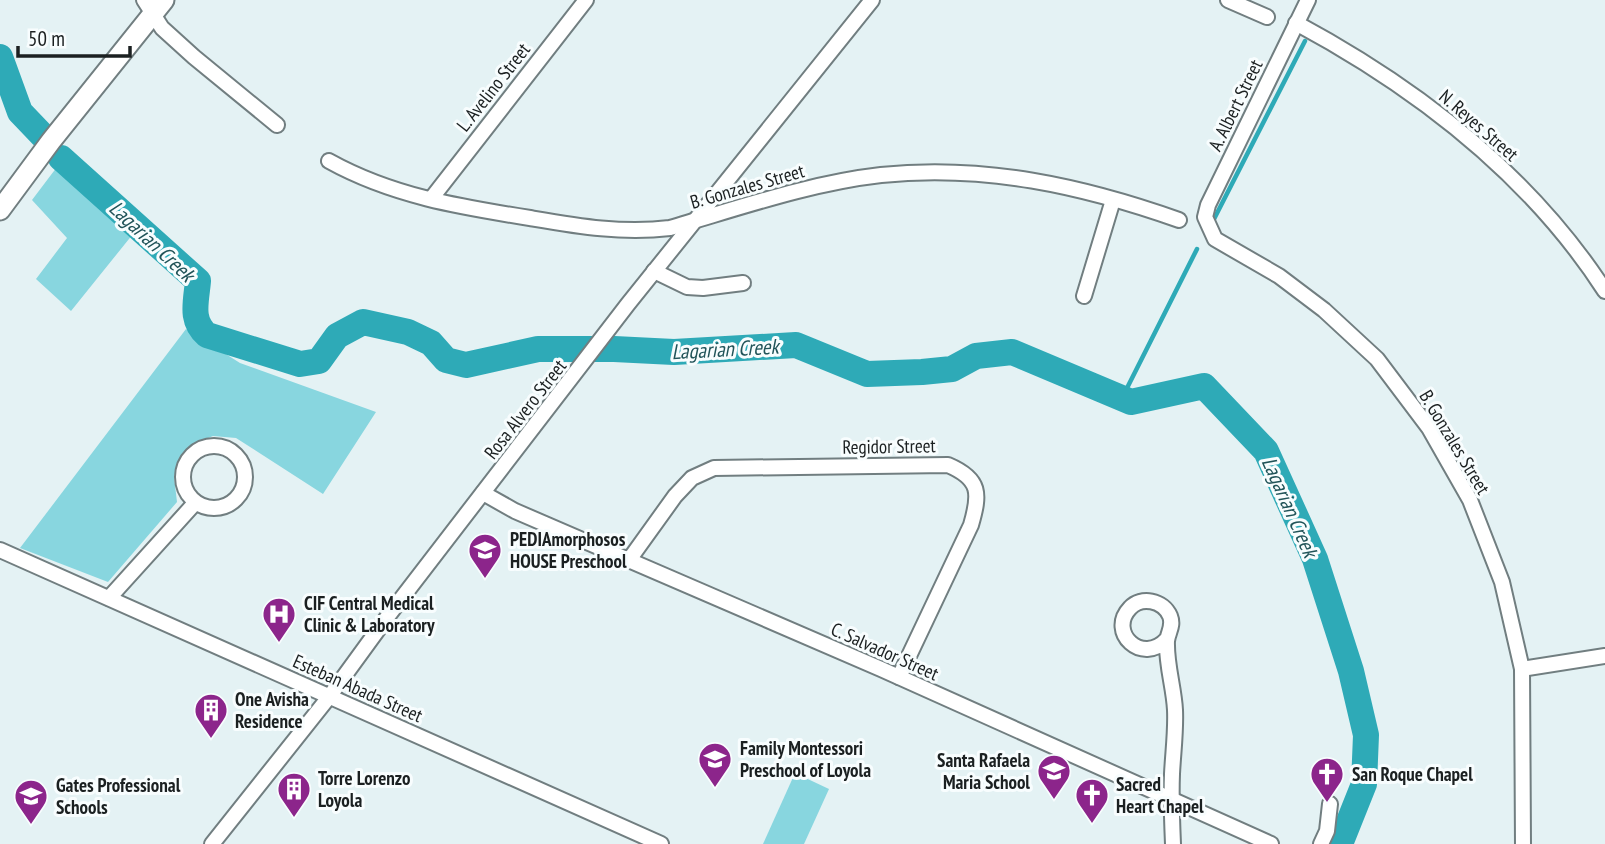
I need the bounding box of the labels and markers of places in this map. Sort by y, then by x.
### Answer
place label: PEDIAmorphosos HOUSE Preschool [510,527,627,573]
school or university icon: PEDIAmorphosos HOUSE Preschool [466,531,504,580]
place label: CIF Central Medical Clinic & Laboratory [304,591,435,637]
hospital icon: CIF Central Medical Clinic & Laboratory [260,595,298,644]
place label: One Avisha Residence [235,687,309,733]
building icon: One Avisha Residence [192,691,230,740]
place label: Family Montessori Preschool of Loyola [740,736,871,782]
school or university icon: Family Montessori Preschool of Loyola [696,740,734,789]
place label: Santa Rafaela Maria School [937,748,1030,794]
school or university icon: Santa Rafaela Maria School [1035,752,1073,801]
church icon: San Roque Chapel [1308,755,1346,804]
place label: San Roque Chapel [1352,762,1473,786]
place label: Torre Lorenzo Loyola [318,766,410,812]
building icon: Torre Lorenzo Loyola [275,770,313,819]
place label: Sacred Heart Chapel [1116,772,1204,818]
place label: Gates Professional Schools [56,773,181,819]
church icon: Sacred Heart Chapel [1073,776,1111,825]
school or university icon: Gates Professional Schools [12,777,50,826]

